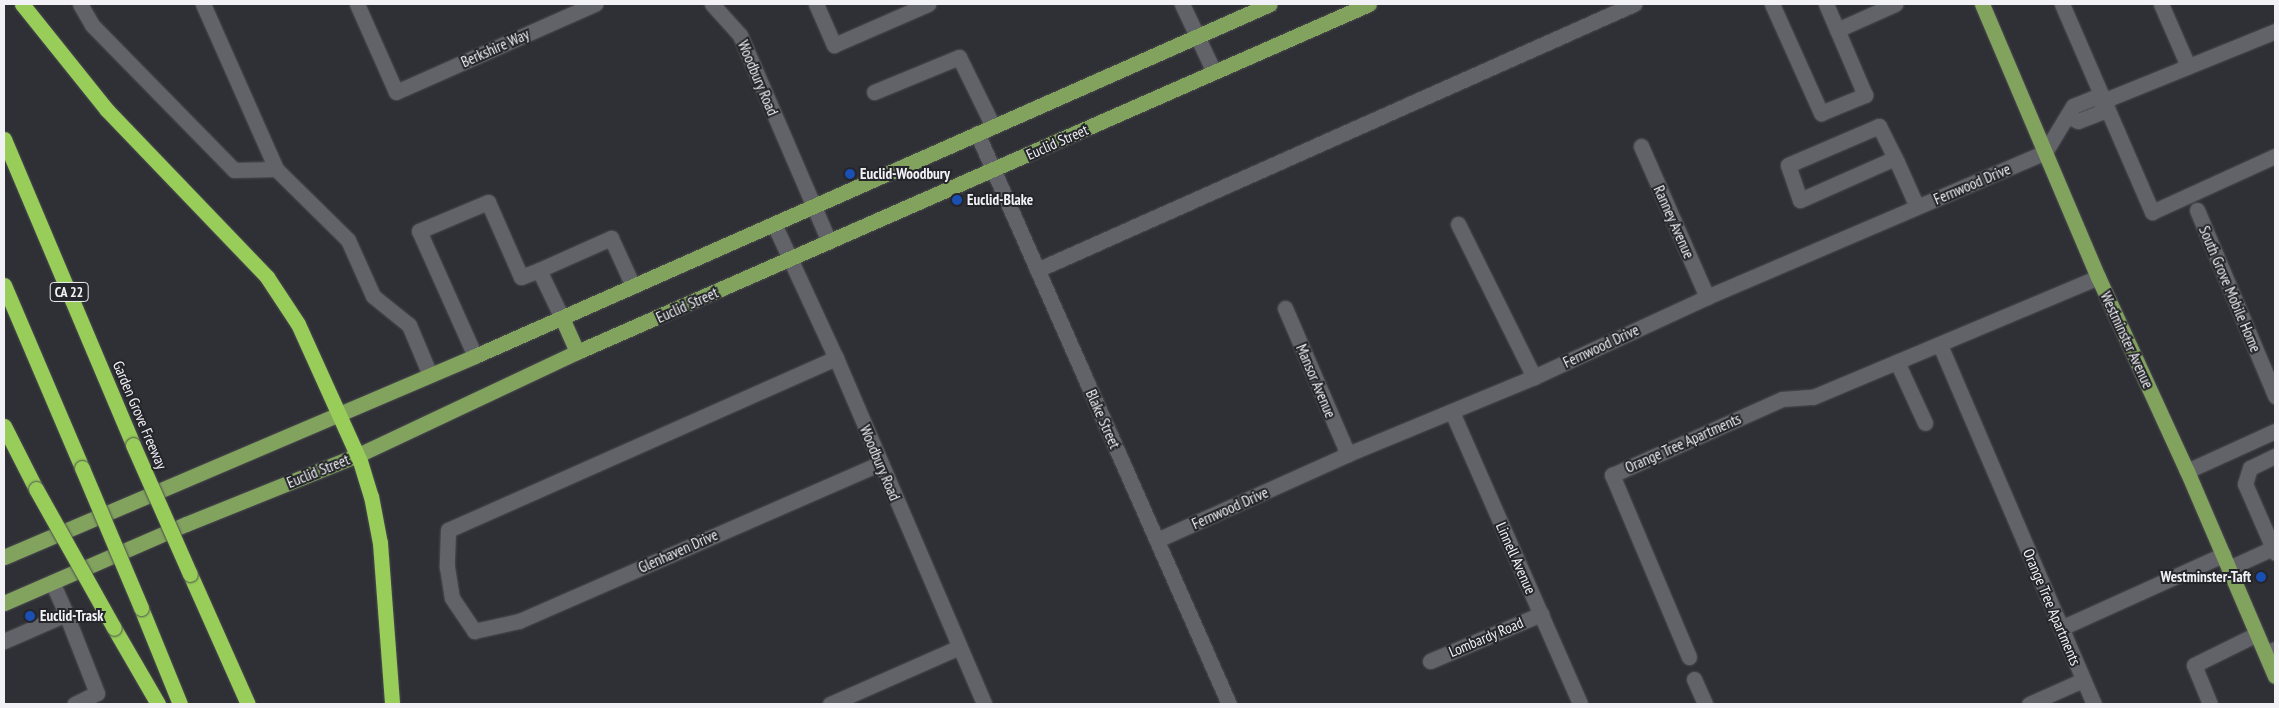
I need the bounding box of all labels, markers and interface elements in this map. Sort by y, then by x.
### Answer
street label: Berkshire Way [458,25,532,71]
street label: Woodbury Road [734,37,782,119]
street label: Euclid Street [1023,120,1091,164]
street label: Fernwood Drive [1931,160,2013,208]
place label: Euclid-Woodbury [860,165,950,183]
marker: Euclid-Woodbury [844,168,856,180]
street label: Ranney Avenue [1650,182,1698,262]
place label: Euclid-Blake [967,191,1033,209]
marker: Euclid-Blake [951,194,963,206]
street label: South Grove Mobile Home [2195,223,2265,355]
road number: CA 22 [49,280,89,304]
street label: Euclid Street [653,283,721,327]
street label: Westminster Avenue [2097,289,2157,391]
street label: Fernwood Drive [1560,321,1642,371]
street label: Mansor Avenue [1292,341,1340,421]
street label: Garden Grove Freeway [109,358,171,472]
street label: Blake Street [1082,387,1124,451]
street label: Orange Tree Apartments [1622,409,1744,477]
street label: Woodbury Road [856,422,904,504]
street label: Euclid Street [284,450,352,492]
street label: Fernwood Drive [1189,483,1271,533]
street label: Linnell Avenue [1492,519,1540,597]
street label: Glenhaven Drive [635,525,721,577]
street label: Orange Tree Apartments [2019,546,2085,668]
place label: Westminster-Taft [2161,568,2251,586]
marker: Westminster-Taft [2255,571,2267,583]
place label: Euclid-Trask [40,607,103,625]
marker: Euclid-Trask [24,610,36,622]
street label: Lombardy Road [1446,613,1526,661]

